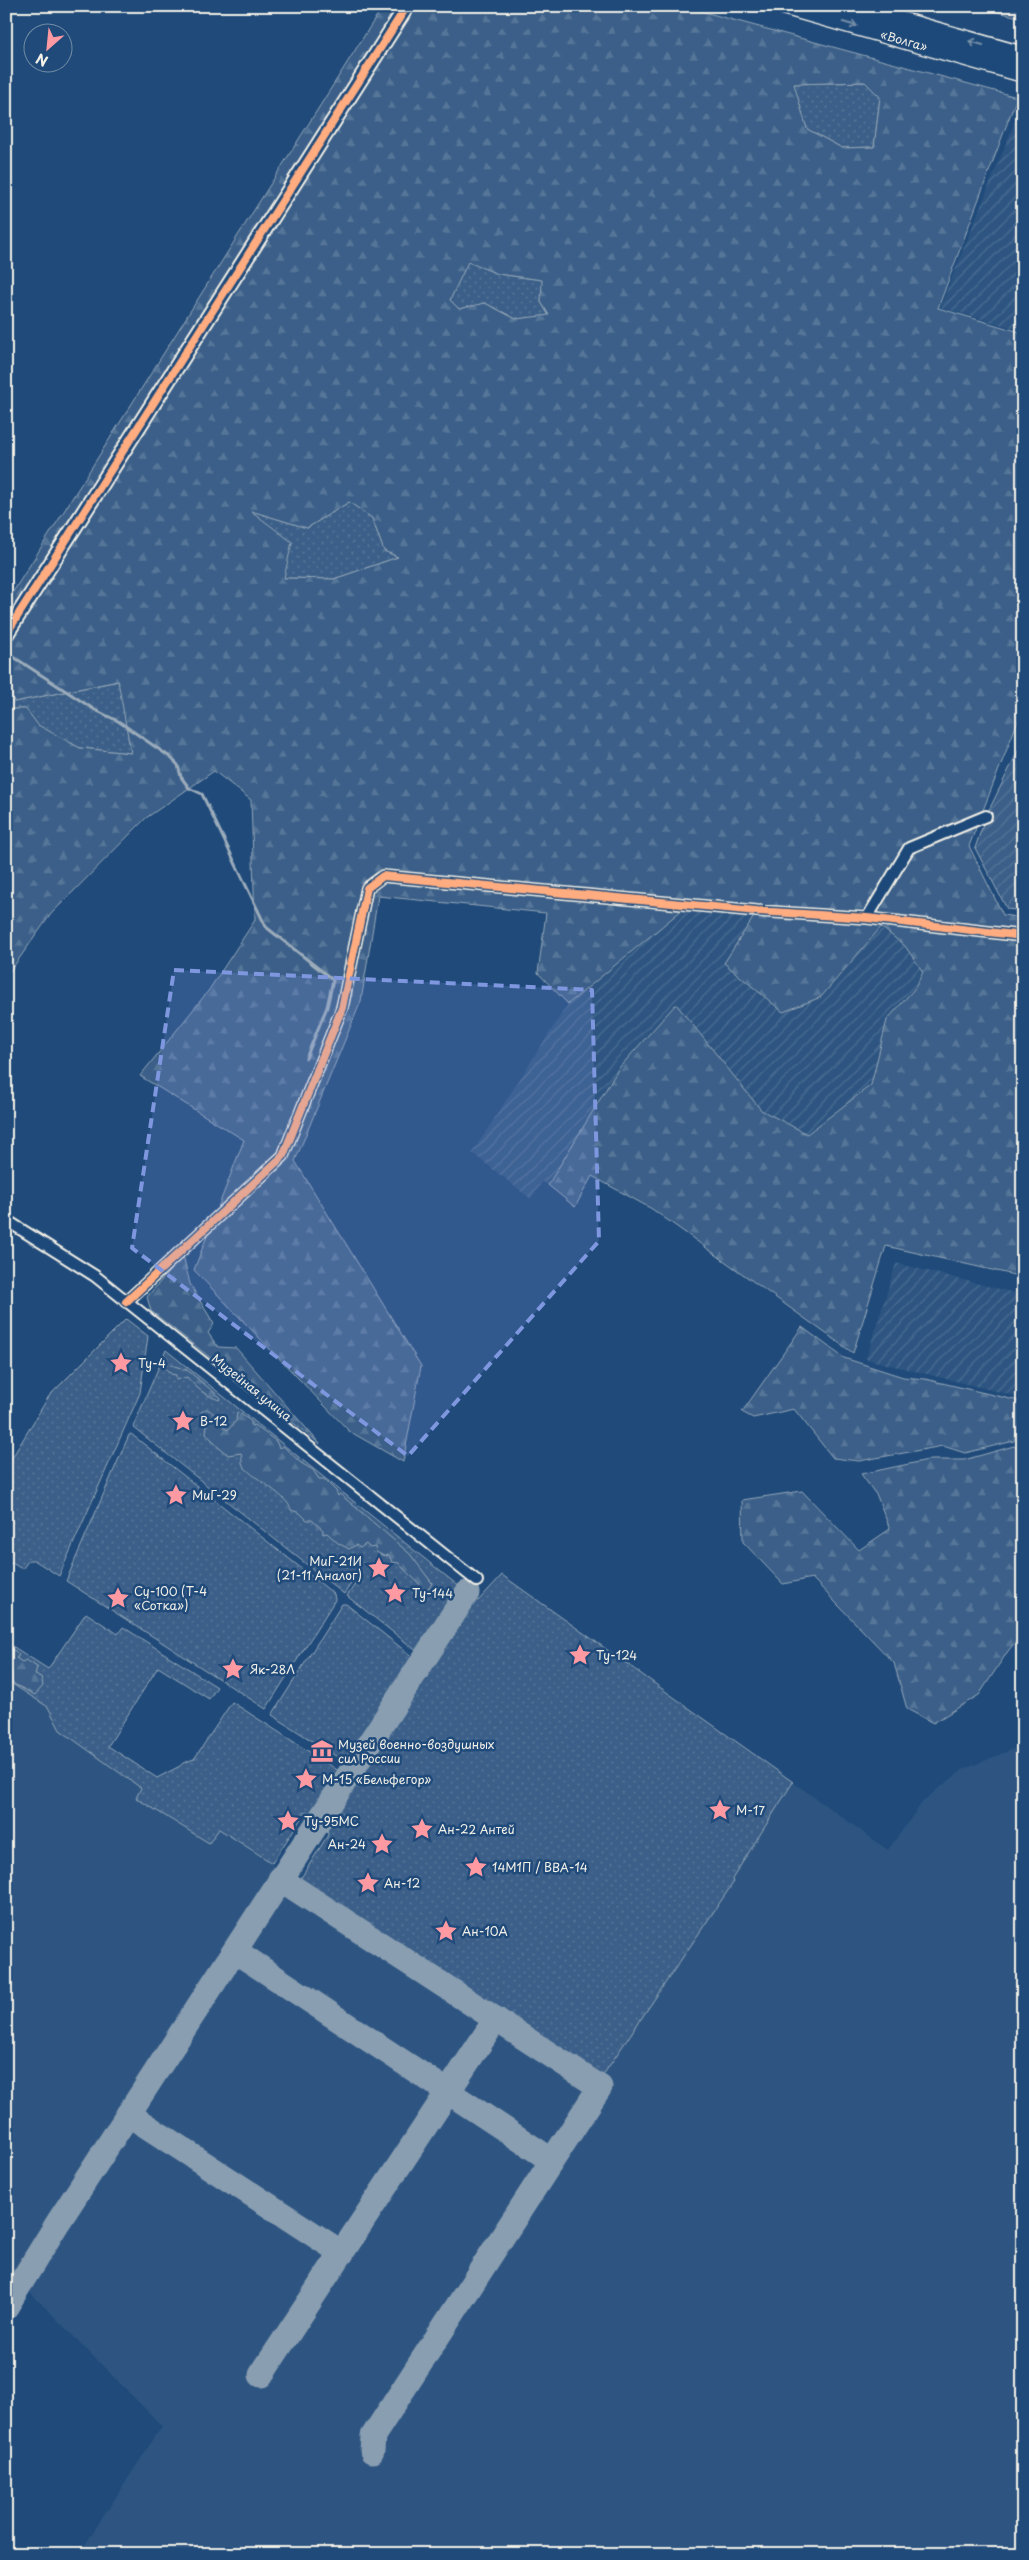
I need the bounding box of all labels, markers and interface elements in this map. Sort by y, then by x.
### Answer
one-way arrow [841,20,857,30]
north arrow [22,22,72,72]
street label: «Волга» [878,25,930,55]
one-way arrow [968,37,984,47]
text: N [32,48,52,72]
street label: Музейная улица [208,1349,296,1425]
place icon: Ту-4 [108,1350,134,1376]
place label: Ту-4 [138,1354,166,1372]
place icon: В-12 [170,1408,196,1434]
place label: В-12 [200,1412,228,1430]
place icon: МиГ-29 [163,1482,189,1508]
place label: МиГ-29 [192,1486,237,1504]
place label: МиГ-21И (21-11 Аналог) [277,1552,362,1584]
place icon: МиГ-21И (21-11 Аналог) [366,1555,392,1581]
place icon: Ту-144 [382,1580,408,1606]
place label: Су-100 (Т-4 «Сотка») [134,1582,207,1614]
place label: Ту-144 [412,1584,453,1602]
place icon: Су-100 (Т-4 «Сотка») [105,1585,131,1611]
place icon: Ту-124 [567,1642,593,1668]
place label: Ту-124 [596,1646,637,1664]
place icon: Як-28Л [220,1656,246,1682]
place label: Як-28Л [250,1660,295,1678]
place label: Музей военно-воздушных сил России [338,1735,494,1767]
museum icon: Музей военно-воздушных сил России [309,1738,335,1764]
place icon: М-15 «Бельфегор» [293,1766,319,1792]
place label: М-15 «Бельфегор» [322,1770,431,1788]
place icon: М-17 [707,1797,733,1823]
place label: М-17 [736,1801,765,1819]
place icon: Ту-95МС [275,1808,301,1834]
place label: Ту-95МС [304,1812,359,1830]
place icon: Ан-22 Антей [409,1816,435,1842]
place label: Ан-22 Антей [438,1820,515,1838]
place icon: Ан-24 [369,1831,395,1857]
place label: Ан-24 [328,1835,366,1853]
place icon: 14М1П / ВВА-14 [463,1854,489,1880]
place label: 14М1П / ВВА-14 [492,1858,588,1876]
place icon: Ан-12 [355,1870,381,1896]
place label: Ан-12 [384,1874,420,1892]
place icon: Ан-10А [433,1918,459,1944]
place label: Ан-10А [462,1922,508,1940]

